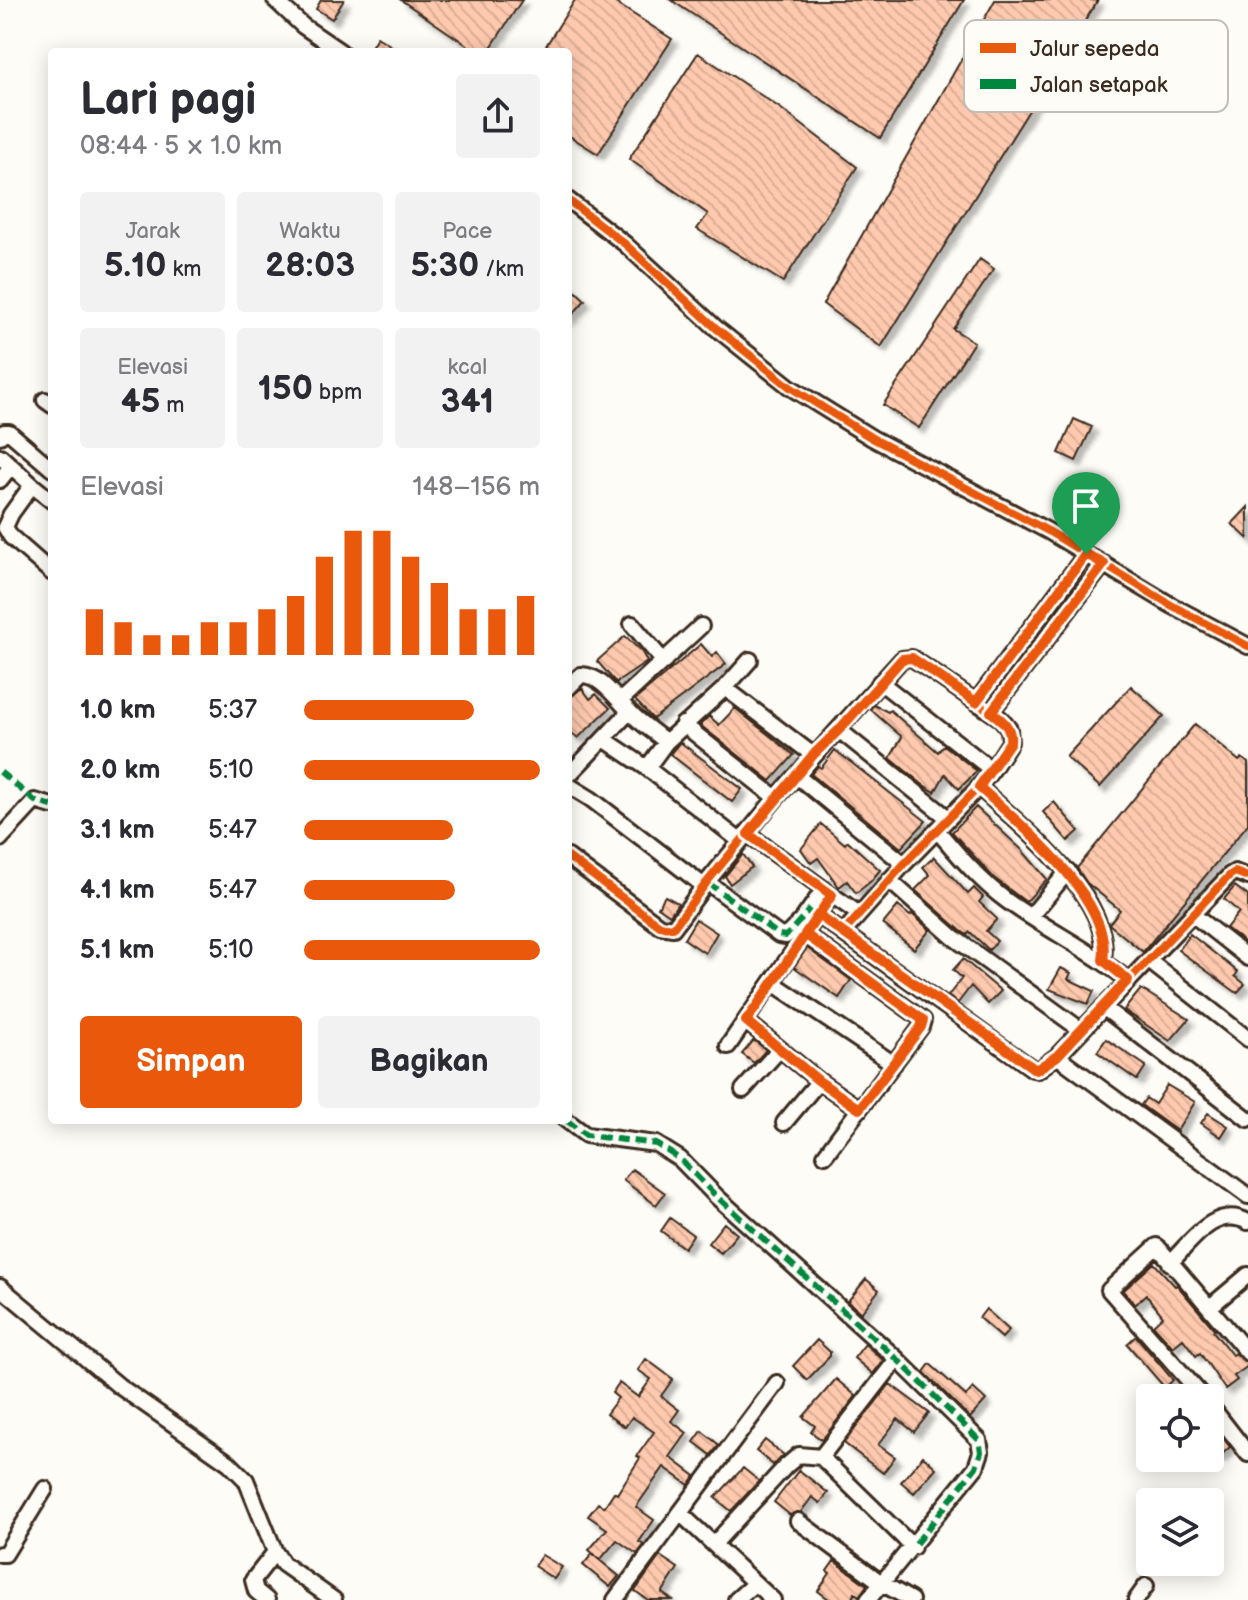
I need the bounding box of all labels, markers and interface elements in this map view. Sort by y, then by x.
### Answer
legend [964,20,1228,112]
text: Jalur sepeda [1030,36,1159,63]
text: Jalan setapak [1030,72,1168,99]
text: Lari pagi [80,74,256,127]
button: share [456,74,540,158]
text: 08:44 · 5 × 1.0 km [80,131,282,162]
text: Jarak [126,218,180,245]
text: Waktu [279,218,341,245]
text: Pace [442,218,492,245]
text: 5.10 [104,245,167,286]
text: 28:03 [265,245,355,286]
text: 5:30 [410,245,479,286]
text: km [167,256,201,283]
text: /km [479,256,524,283]
text: Elevasi [117,354,188,381]
text: kcal [448,354,487,381]
text: 150 [258,368,313,409]
text: bpm [313,379,362,406]
text: 45 [121,381,160,422]
text: 341 [441,381,494,422]
text: m [160,392,185,419]
text: Elevasi [80,472,164,503]
text: 148–156 m [412,472,540,503]
pin [1052,472,1120,554]
icon: arrive [1064,484,1108,528]
text: 1.0 km [80,695,156,726]
text: 5:37 [208,695,257,726]
text: 2.0 km [80,755,160,786]
text: 5:10 [208,755,254,786]
text: 3.1 km [80,815,155,846]
text: 5:47 [208,815,257,846]
text: 4.1 km [80,875,155,906]
text: 5:47 [208,875,257,906]
text: 5.1 km [80,935,155,966]
text: 5:10 [208,935,254,966]
button: Simpan [80,1016,302,1108]
button: Bagikan [318,1016,540,1108]
map controls [1136,1384,1224,1576]
button: locate [1136,1384,1224,1472]
button: layers [1136,1488,1224,1576]

